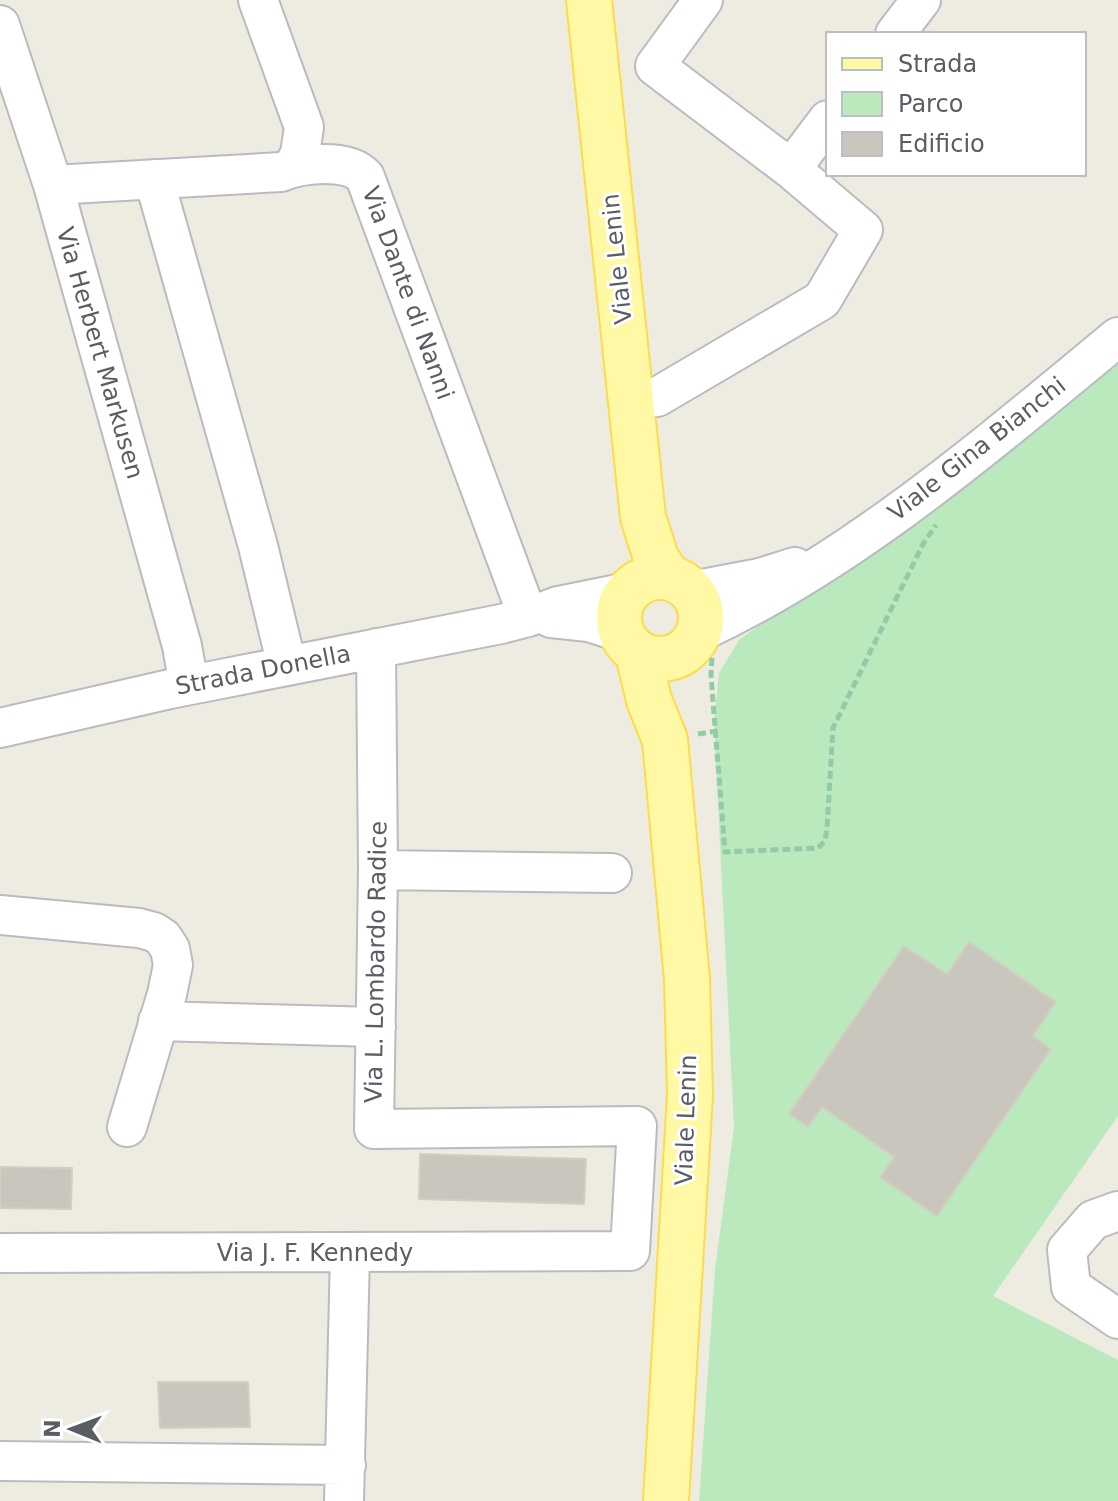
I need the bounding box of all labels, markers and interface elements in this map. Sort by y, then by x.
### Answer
legend [826,32,1086,176]
text: Strada [898,50,977,78]
text: Parco [898,90,963,118]
text: Edificio [898,130,985,158]
street label: Via Dante di Nanni [356,183,460,403]
street label: Viale Lenin [596,192,638,326]
street label: Via Herbert Markusen [51,224,149,482]
street label: Viale Gina Bianchi [883,371,1071,527]
street label: Strada Donella [173,639,353,701]
street label: Via L. Lombardo Radice [360,821,392,1103]
street label: Viale Lenin [670,1054,702,1186]
street label: Via J. F. Kennedy [217,1239,413,1267]
north arrow [32,1389,112,1469]
text: N [40,1419,65,1438]

